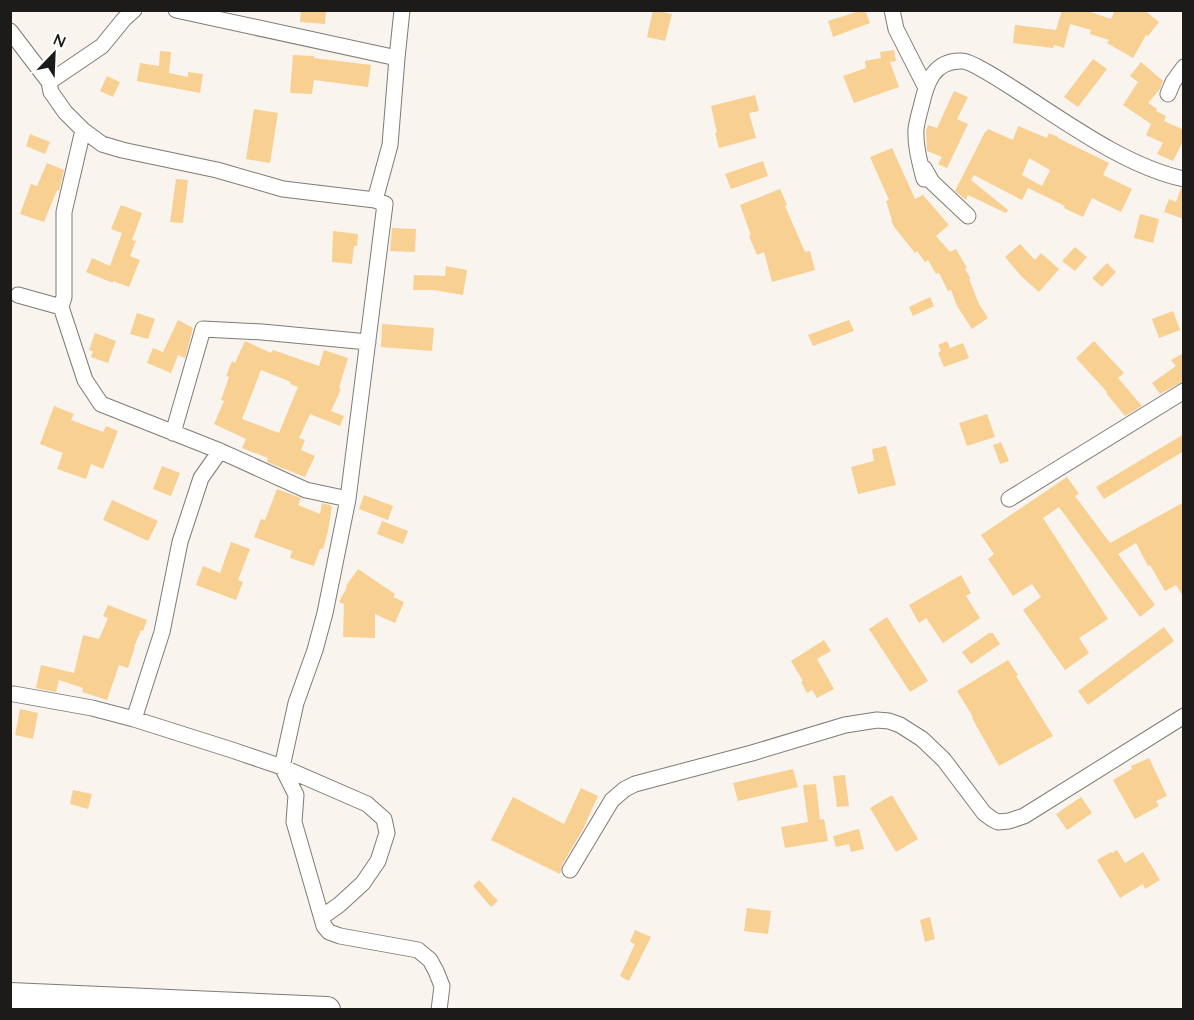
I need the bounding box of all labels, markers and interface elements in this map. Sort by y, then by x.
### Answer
north arrow [24,24,84,84]
text: N [51,29,69,52]

